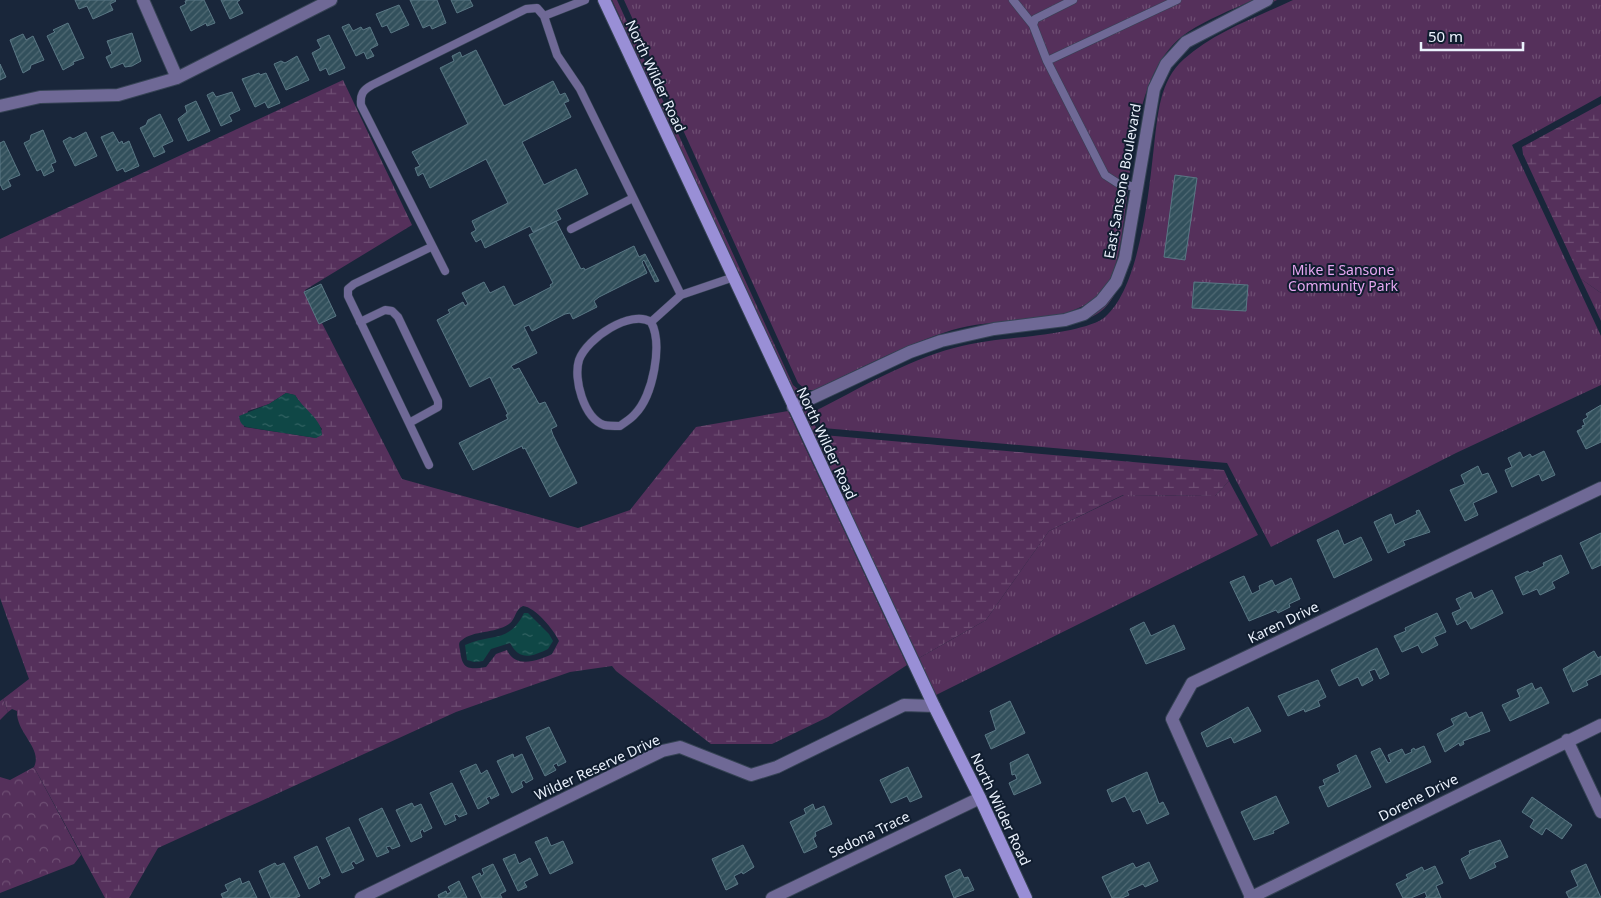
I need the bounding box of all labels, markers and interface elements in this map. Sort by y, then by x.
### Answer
street label: North Wilder Road [622,17,690,135]
scale bar [1421,20,1524,52]
text: 50 m [1428,26,1463,46]
street label: East Sansone Boulevard [1099,102,1145,260]
park label: Mike E Sansone Community Park [1288,260,1398,295]
street label: North Wilder Road [793,384,861,502]
street label: Karen Drive [1244,597,1322,647]
street label: Wilder Reserve Drive [531,730,663,804]
street label: North Wilder Road [967,750,1035,868]
street label: Dorene Drive [1375,769,1461,825]
street label: Sedona Trace [825,806,913,862]

